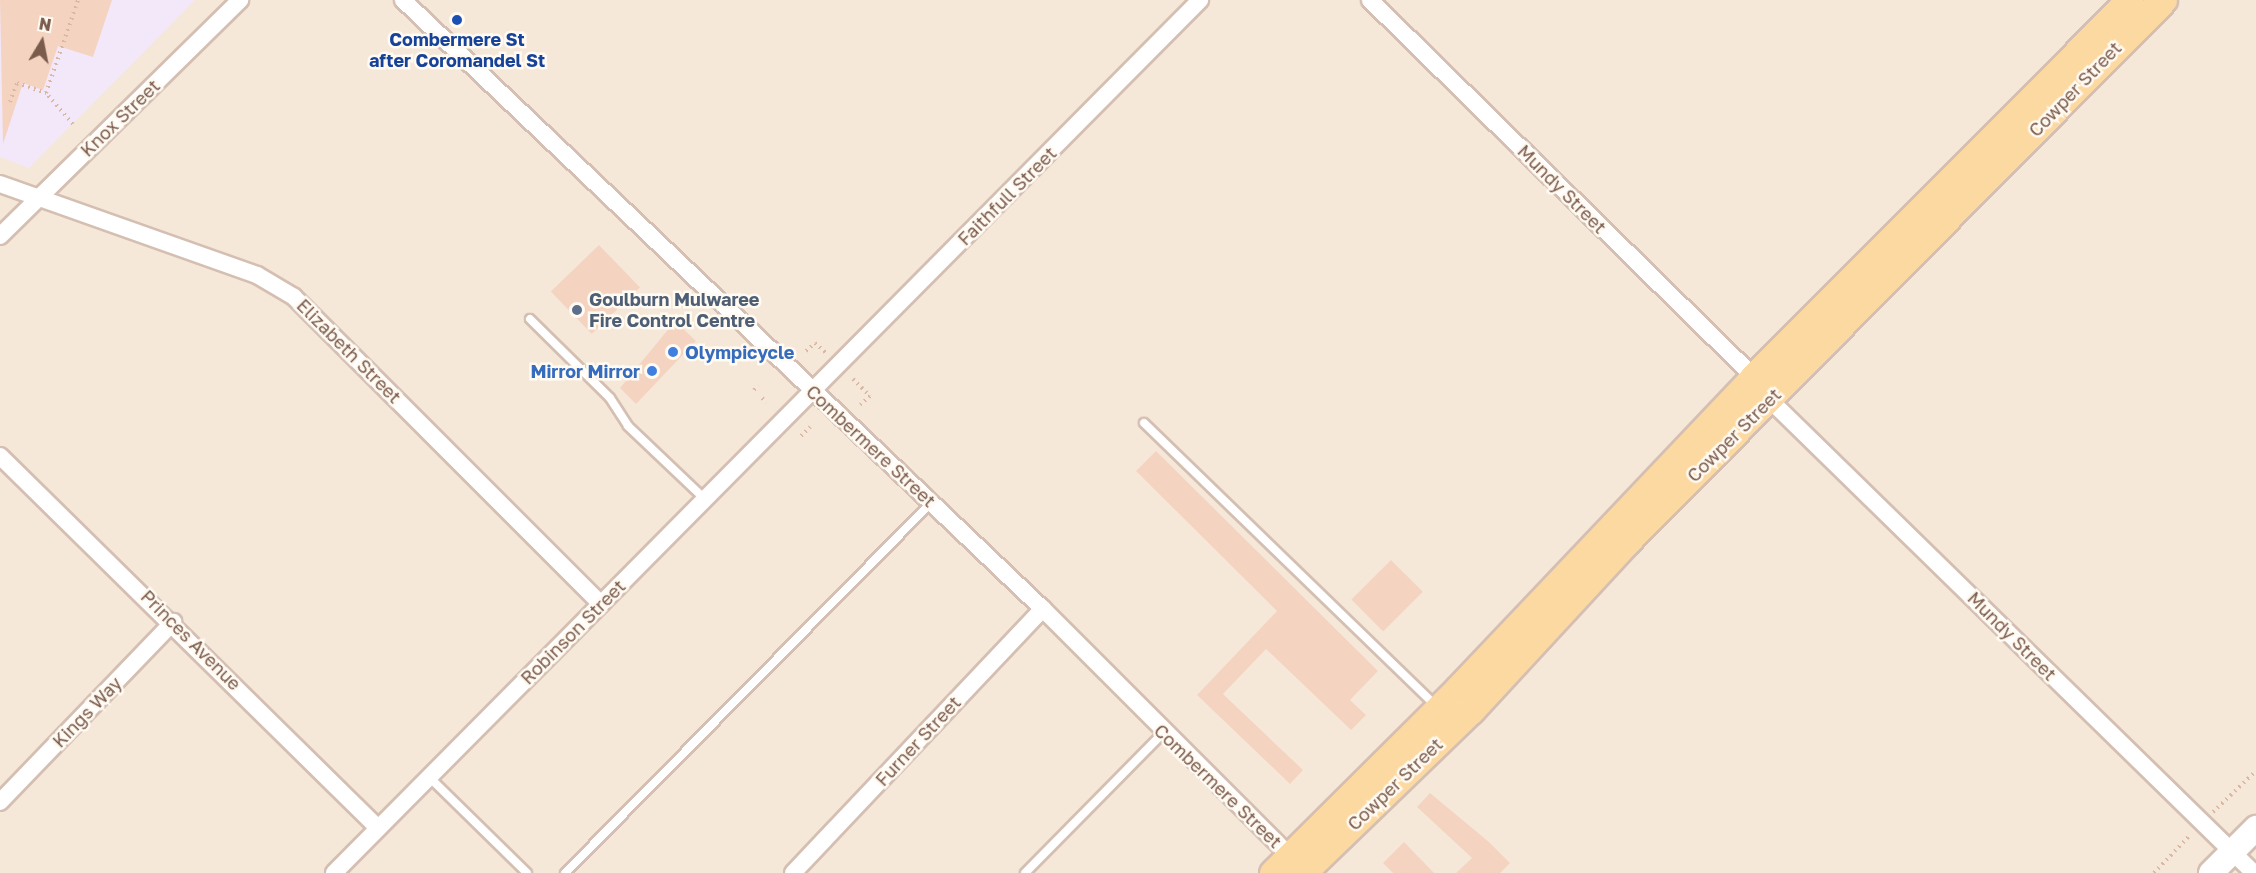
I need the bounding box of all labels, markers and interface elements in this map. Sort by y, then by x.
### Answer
north arrow [12,12,72,72]
text: N [37,13,53,35]
marker: Combermere St after Coromandel St [450,13,464,27]
place label: Combermere St after Coromandel St [369,29,545,72]
street label: Cowper Street [2024,37,2126,141]
street label: Knox Street [76,75,164,161]
street label: Mundy Street [1513,140,1611,238]
street label: Faithfull Street [953,142,1061,250]
place label: Goulburn Mulwaree Fire Control Centre [589,289,759,332]
street label: Elizabeth Street [292,294,406,408]
marker: Goulburn Mulwaree Fire Control Centre [570,303,584,317]
place label: Olympicycle [685,341,794,363]
marker: Olympicycle [666,345,680,359]
place label: Mirror Mirror [530,360,640,382]
marker: Mirror Mirror [645,364,659,378]
street label: Combermere Street [802,380,940,512]
street label: Cowper Street [1683,384,1785,486]
street label: Robinson Street [516,575,630,689]
street label: Princes Avenue [137,586,245,694]
street label: Mundy Street [1963,587,2061,685]
street label: Kings Way [48,672,126,752]
street label: Furner Street [871,692,965,790]
street label: Combermere Street [1150,720,1286,852]
street label: Cowper Street [1343,733,1447,835]

